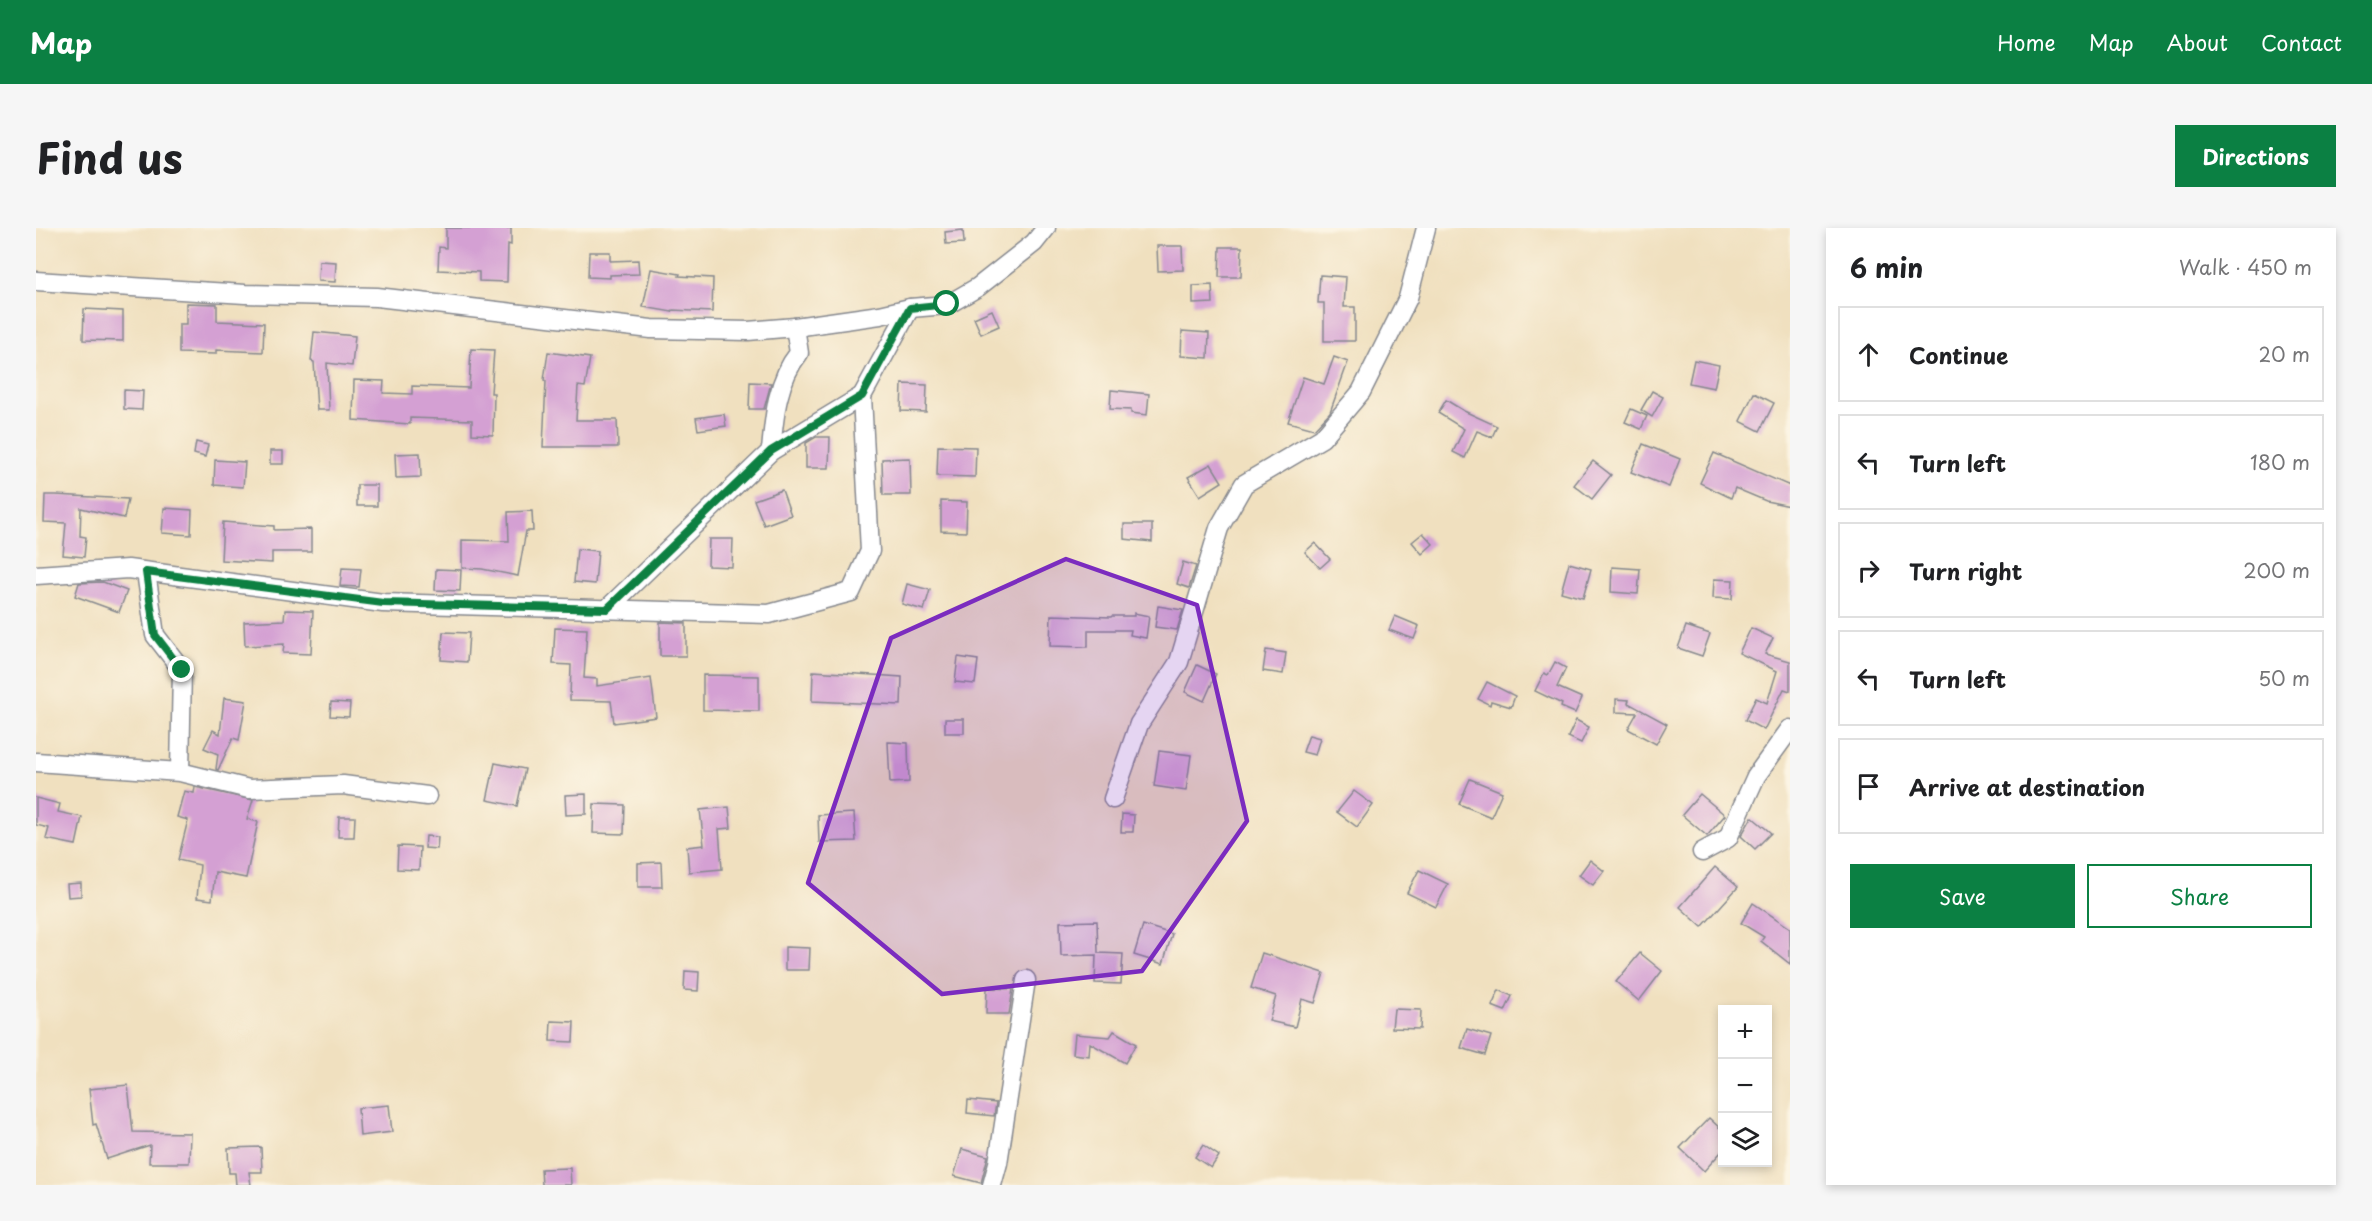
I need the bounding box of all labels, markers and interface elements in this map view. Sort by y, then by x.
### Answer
text: Map [30,21,92,64]
text: Home [1997,26,2056,58]
text: Map [2089,26,2134,58]
text: About [2167,26,2228,58]
text: Contact [2261,26,2342,58]
text: Find us [36,125,183,188]
button: Directions [2175,125,2336,187]
text: 6 min [1850,248,1923,287]
text: Walk · 450 m [2179,252,2312,282]
route start [933,290,959,316]
icon: ahead [1852,338,1885,371]
text: Continue [1909,338,2008,371]
text: 20 m [2258,339,2310,369]
icon: left [1852,446,1885,479]
text: Turn left [1909,446,2006,479]
text: 180 m [2250,447,2310,477]
icon: right [1852,554,1885,587]
text: Turn right [1909,554,2022,587]
text: 200 m [2243,555,2310,585]
route end [168,656,194,682]
icon: left [1852,662,1885,695]
text: Turn left [1909,662,2006,695]
text: 50 m [2258,663,2310,693]
icon: arrive [1852,770,1885,803]
text: Arrive at destination [1909,770,2145,803]
button: Save [1850,864,2075,928]
button: Share [2087,864,2312,928]
map controls [1718,1005,1772,1167]
button: + [1718,1005,1772,1059]
button: − [1718,1059,1772,1113]
button: layers [1718,1113,1772,1167]

